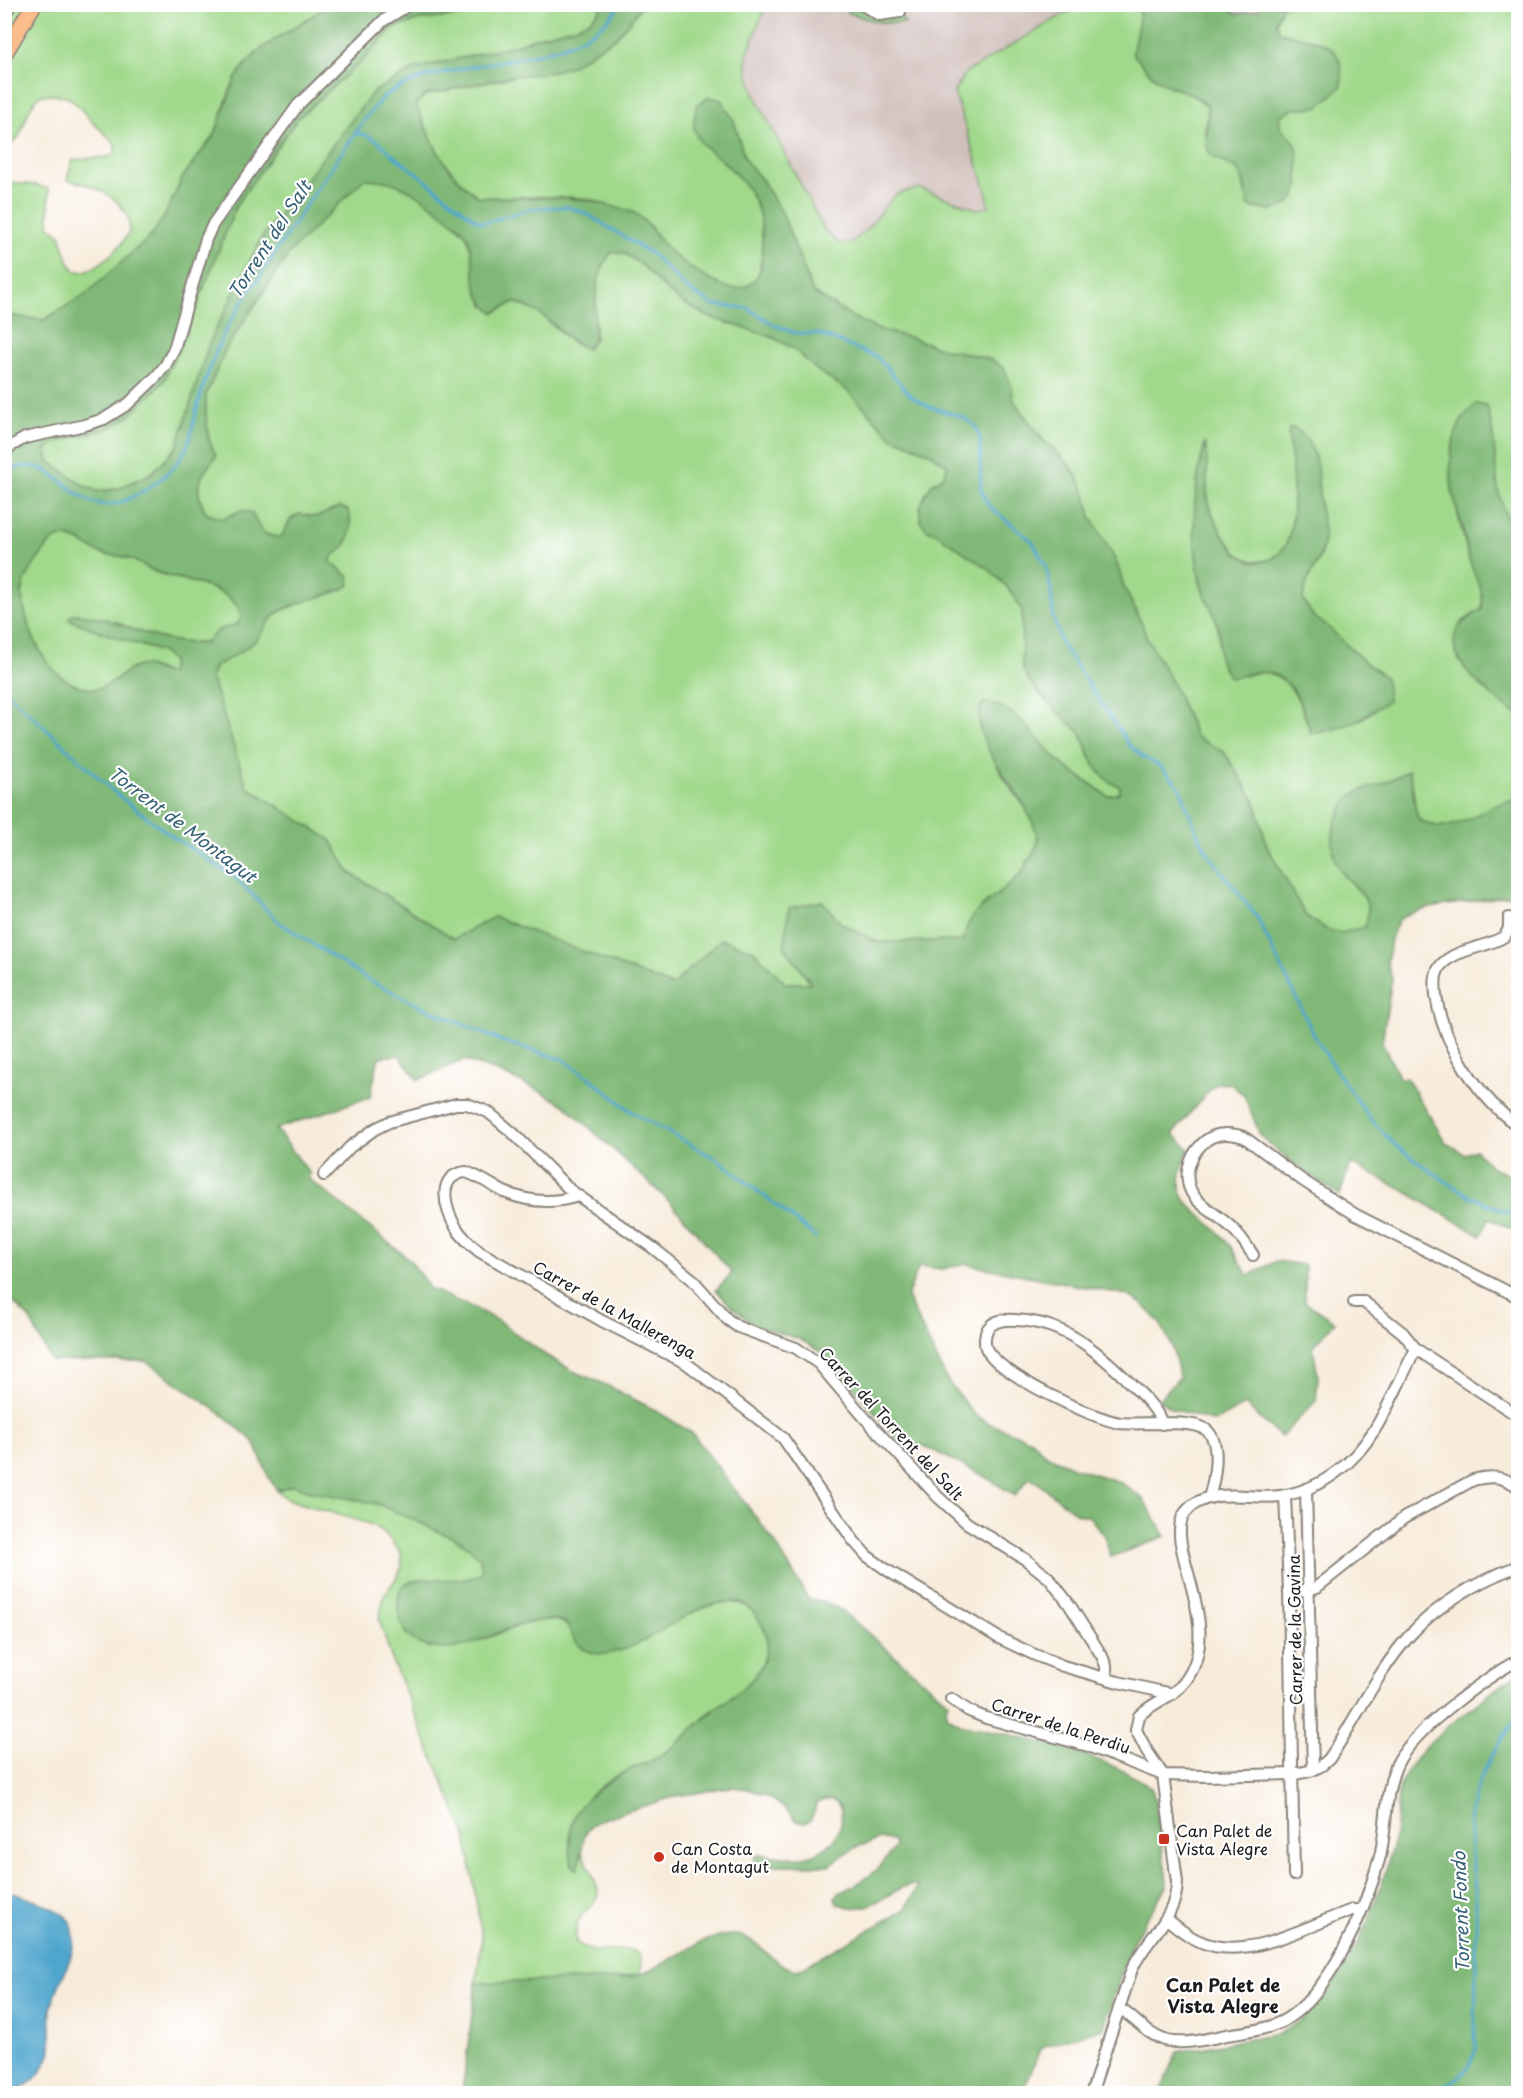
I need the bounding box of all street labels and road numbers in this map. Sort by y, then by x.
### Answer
street label: Carrer de la Mallerenga [529,1254,701,1364]
street label: Carrer del Torrent del Salt [814,1341,970,1505]
street label: Carrer de la Gavina [1281,1554,1307,1705]
street label: Carrer de la Perdiu [988,1691,1134,1759]

